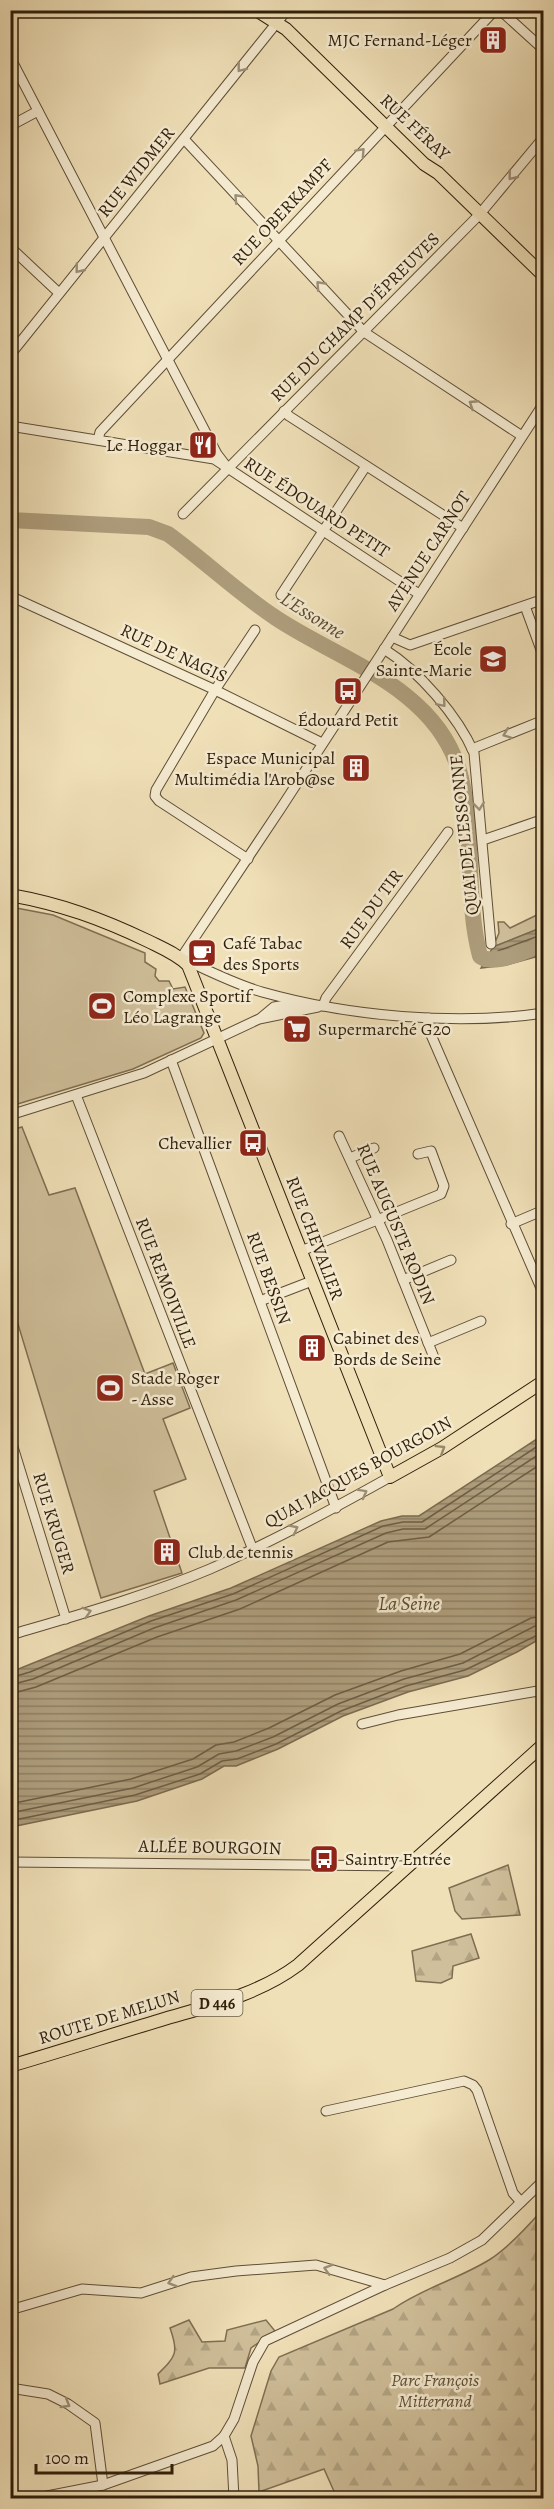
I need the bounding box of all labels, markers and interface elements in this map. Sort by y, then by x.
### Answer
building icon: MJC Fernand-Léger [477,24,509,56]
place label: MJC Fernand-Léger [328,28,472,52]
one-way arrow [237,61,248,72]
street label: RUE FÉRAY [375,88,456,166]
street label: RUE WIDMER [92,122,180,222]
one-way arrow [354,148,365,159]
street label: RUE OBERKAMPF [226,153,338,271]
one-way arrow [508,169,519,180]
one-way arrow [234,194,245,204]
street label: RUE DU CHAMP D'ÉPREUVES [265,227,445,407]
one-way arrow [75,262,86,273]
one-way arrow [316,281,327,291]
one-way arrow [469,400,480,411]
restaurant icon: Le Hoggar [187,429,219,461]
place label: Le Hoggar [106,433,182,457]
street label: RUE ÉDOUARD PETIT [240,451,395,563]
street label: AVENUE CARNOT [380,486,476,616]
water label: L'Essonne [275,585,350,646]
street label: RUE DE NAGIS [117,618,231,688]
place label: École Sainte-Marie [376,637,472,682]
school or university icon: École Sainte-Marie [477,643,509,675]
bus stop icon: Édouard Petit [332,675,364,707]
one-way arrow [435,696,446,707]
place label: Édouard Petit [297,708,399,732]
one-way arrow [503,726,513,739]
place label: Espace Municipal Multimédia l'Arob@se [174,746,336,791]
building icon: Espace Municipal Multimédia l'Arob@se [340,752,372,784]
street label: QUAI DE L'ESSONNE [444,754,484,916]
one-way arrow [473,802,485,811]
street label: RUE DU TIR [334,864,408,954]
place label: Café Tabac des Sports [223,931,302,976]
cafe icon: Café Tabac des Sports [186,937,218,969]
place label: Complexe Sportif Léo Lagrange [123,984,254,1029]
sports icon: Complexe Sportif Léo Lagrange [86,990,118,1022]
supermarket icon: Supermarché G20 [281,1013,313,1045]
place label: Supermarché G20 [318,1017,451,1041]
bus stop icon: Chevallier [237,1127,269,1159]
place label: Chevallier [158,1131,232,1155]
street label: RUE AUGUSTE RODIN [351,1140,441,1308]
street label: RUE CHEVALIER [280,1173,350,1303]
street label: RUE REMOIVILLE [130,1214,202,1352]
street label: RUE BESSIN [241,1228,297,1328]
place label: Cabinet des Bords de Seine [333,1326,441,1371]
building icon: Cabinet des Bords de Seine [296,1332,328,1364]
place label: Stade Roger - Asse [131,1366,220,1411]
sports icon: Stade Roger - Asse [94,1372,126,1404]
street label: QUAI JACQUES BOURGOIN [260,1410,456,1534]
one-way arrow [434,1445,445,1456]
street label: RUE KRUGER [27,1469,81,1577]
one-way arrow [356,1488,367,1500]
one-way arrow [288,1525,299,1536]
building icon: Club de tennis [151,1536,183,1568]
place label: Club de tennis [188,1540,293,1564]
water label: La Seine [378,1590,440,1617]
one-way arrow [81,1607,92,1619]
street label: ALLÉE BOURGOIN [137,1834,282,1860]
bus stop icon: Saintry Entrée [308,1843,340,1875]
place label: Saintry Entrée [345,1847,451,1871]
street label: ROUTE DE MELUN [35,1984,183,2050]
road number: D 446 [192,1990,242,2016]
one-way arrow [323,2264,334,2276]
one-way arrow [167,2275,178,2287]
park label: Parc François Mitterrand [391,2368,479,2413]
one-way arrow [60,2397,70,2408]
scale bar [36,2437,172,2475]
text: 100 m [45,2446,89,2470]

